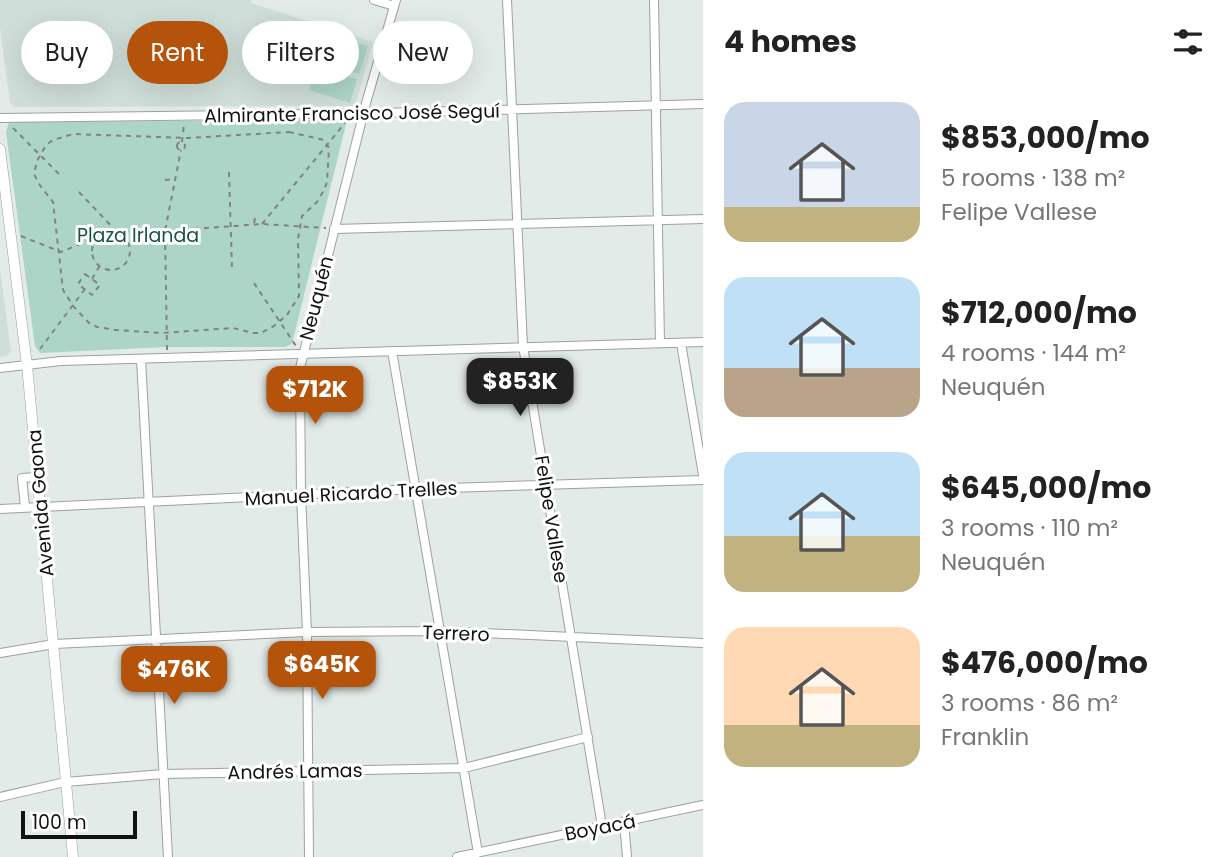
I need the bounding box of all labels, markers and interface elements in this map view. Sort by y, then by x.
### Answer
text: 4 homes [724,20,857,63]
chip: Buy [21,21,113,84]
chip: Rent [127,21,228,84]
chip: Filters [242,21,359,84]
chip: New [373,21,473,84]
icon: filters [1169,23,1207,61]
street label: Almirante Francisco José Seguí [204,97,500,130]
text: $853,000/mo [941,116,1150,159]
icon: home [780,130,864,214]
text: 5 rooms · 138 m² [941,162,1125,194]
text: Felipe Vallese [941,196,1097,228]
park label: Plaza Irlanda [77,222,199,249]
street label: Neuquén [293,253,340,343]
text: $712,000/mo [941,291,1137,334]
icon: home [780,305,864,389]
text: 4 rooms · 144 m² [941,337,1126,369]
pin: $853K [471,358,569,418]
text: $853K [483,365,557,397]
pin: $712K [266,366,364,426]
text: Neuquén [941,371,1045,403]
text: $712K [282,373,348,405]
street label: Avenida Gaona [21,428,60,578]
street label: Felipe Vallese [528,453,575,585]
text: $645,000/mo [941,466,1151,509]
street label: Manuel Ricardo Trelles [244,474,458,513]
icon: home [780,480,864,564]
text: 3 rooms · 110 m² [941,512,1118,544]
text: Neuquén [941,546,1045,578]
street label: Terrero [422,619,490,648]
text: $476,000/mo [941,641,1148,684]
pin: $645K [273,642,371,701]
pin: $476K [125,646,223,706]
text: $645K [284,648,360,680]
text: $476K [137,653,211,685]
icon: home [780,655,864,739]
text: 3 rooms · 86 m² [941,687,1118,719]
text: Franklin [941,721,1029,753]
street label: Andrés Lamas [227,757,363,786]
street label: Boyacá [562,807,638,848]
scale bar [21,808,136,840]
text: 100 m [32,809,87,836]

